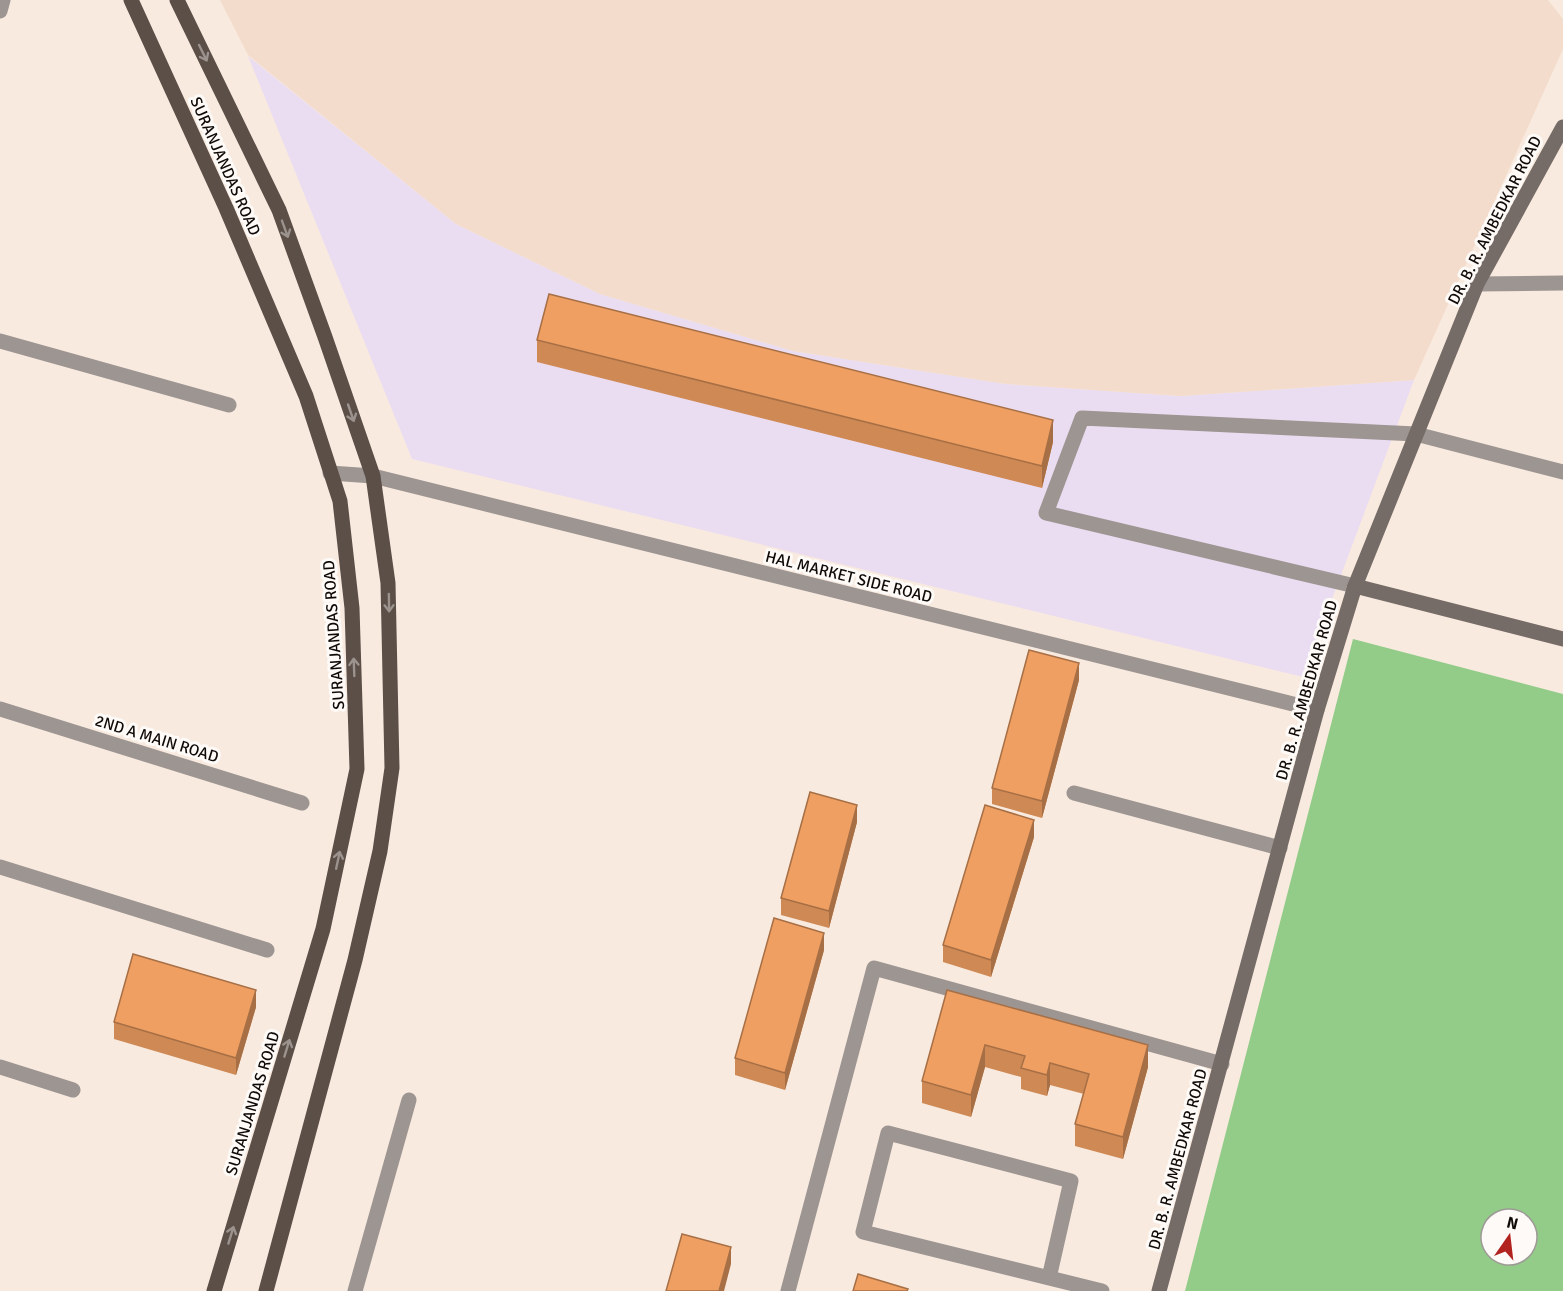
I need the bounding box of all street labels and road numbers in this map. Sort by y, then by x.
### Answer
street label: SURANJANDAS ROAD [186,94,265,239]
street label: DR. B. R. AMBEDKAR ROAD [1444,133,1546,308]
street label: HAL MARKET SIDE ROAD [763,547,934,607]
street label: SURANJANDAS ROAD [319,560,349,710]
street label: DR. B. R. AMBEDKAR ROAD [1272,598,1342,783]
street label: 2ND A MAIN ROAD [92,711,221,767]
street label: SURANJANDAS ROAD [222,1029,284,1178]
street label: DR. B. R. AMBEDKAR ROAD [1144,1067,1212,1252]

